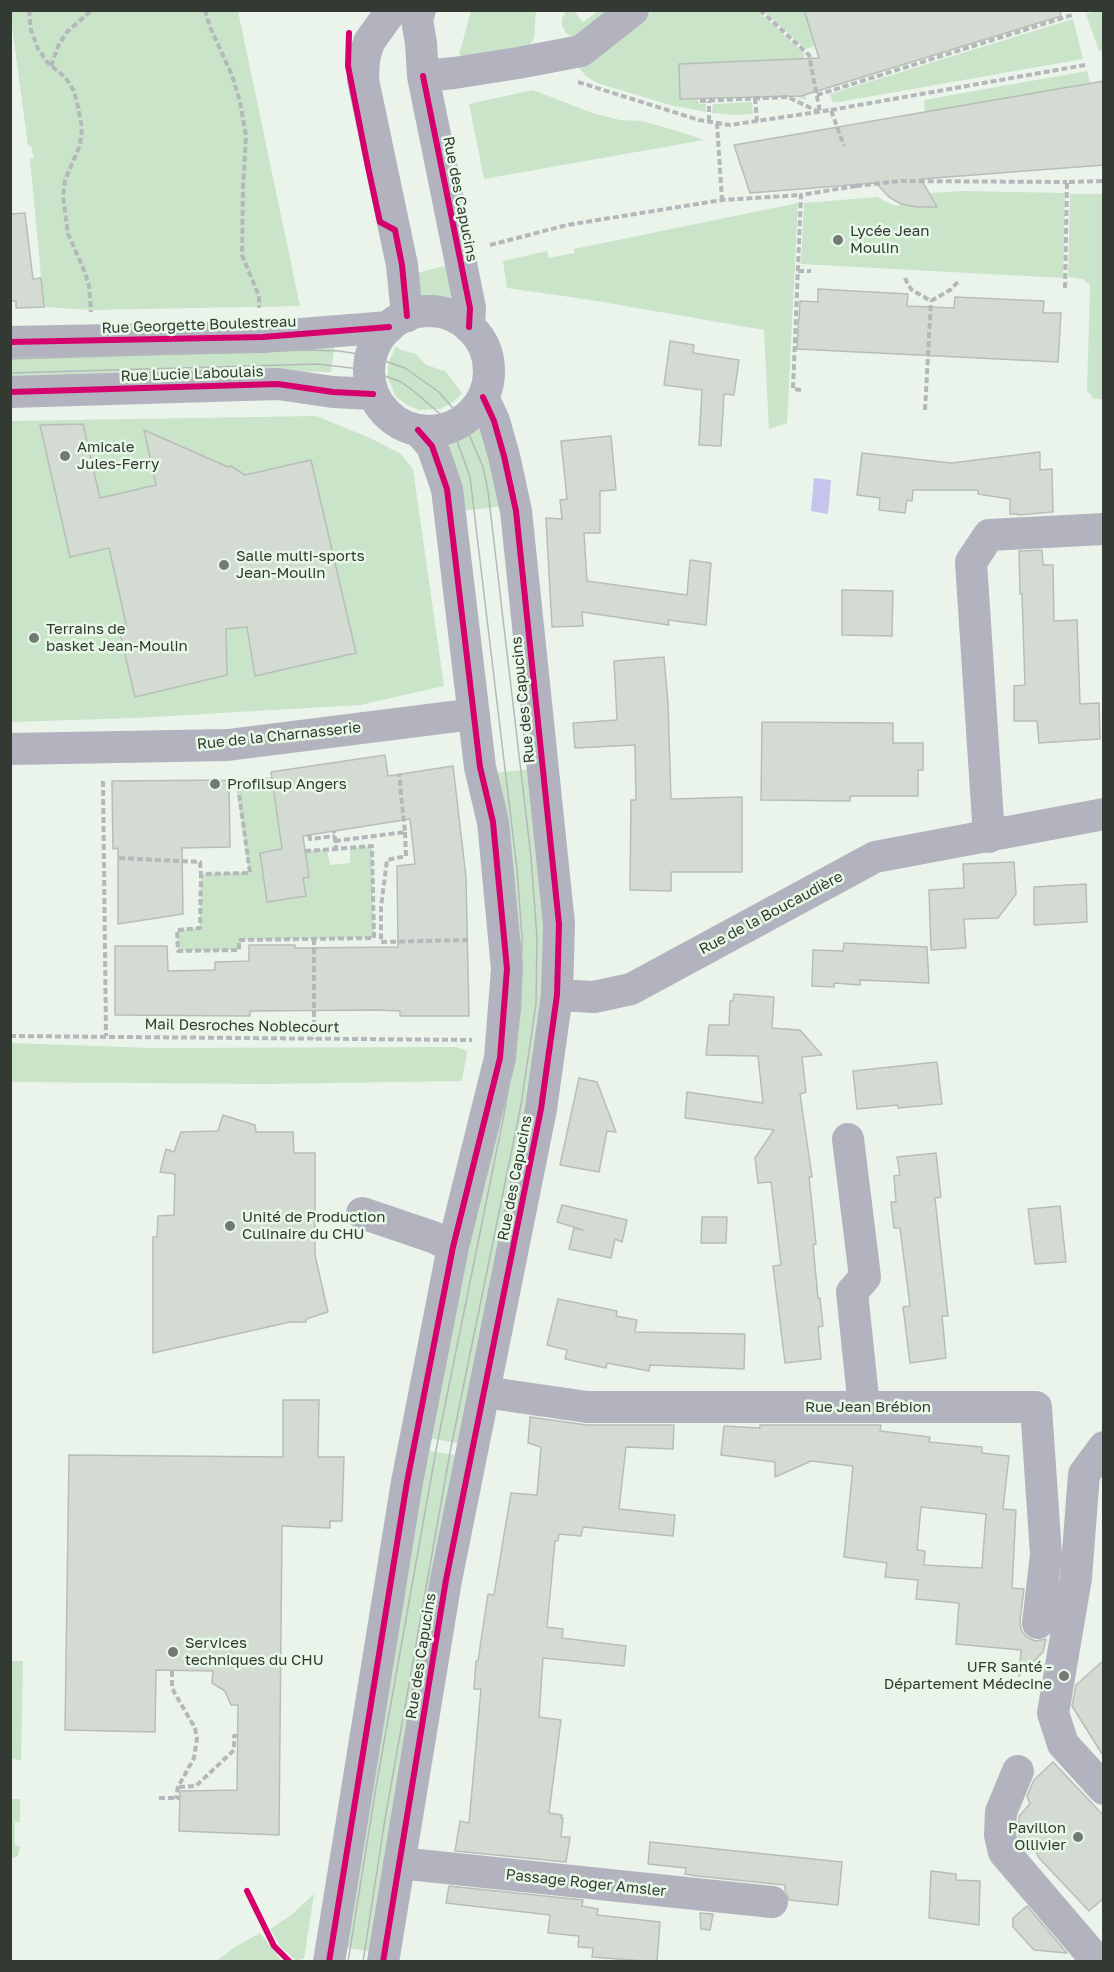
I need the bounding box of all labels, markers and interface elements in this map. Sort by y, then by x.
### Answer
street label: Rue des Capucins [439,135,481,263]
place label: Lycée Jean Moulin [850,222,929,257]
marker: Lycée Jean Moulin [831,233,845,247]
street label: Rue Georgette Boulestreau [101,313,297,337]
street label: Rue Lucie Laboulais [120,363,264,385]
place label: Amicale Jules-Ferry [77,438,159,473]
marker: Amicale Jules-Ferry [58,449,72,463]
place label: Salle multi-sports Jean-Moulin [236,547,365,582]
marker: Salle multi-sports Jean-Moulin [217,558,231,572]
place label: Terrains de basket Jean-Moulin [46,620,188,655]
marker: Terrains de basket Jean-Moulin [27,631,41,645]
street label: Rue des Capucins [507,636,539,764]
street label: Rue de la Charnasserie [196,718,362,754]
place label: Profilsup Angers [227,775,347,793]
marker: Profilsup Angers [208,777,222,791]
street label: Rue de la Boucaudière [696,867,846,959]
street label: Mail Desroches Noblecourt [144,1015,340,1037]
street label: Rue des Capucins [494,1114,536,1242]
place label: Unité de Production Culinaire du CHU [242,1208,386,1243]
marker: Unité de Production Culinaire du CHU [223,1219,237,1233]
street label: Rue Jean Brébion [805,1398,931,1416]
street label: Rue des Capucins [402,1592,440,1720]
place label: Services techniques du CHU [185,1634,324,1669]
marker: Services techniques du CHU [166,1645,180,1659]
place label: UFR Santé - Département Médecine [884,1658,1052,1693]
marker: UFR Santé - Département Médecine [1057,1669,1071,1683]
place label: Pavillon Ollivier [1008,1819,1066,1854]
marker: Pavillon Ollivier [1071,1830,1085,1844]
street label: Passage Roger Amsler [505,1866,667,1900]

